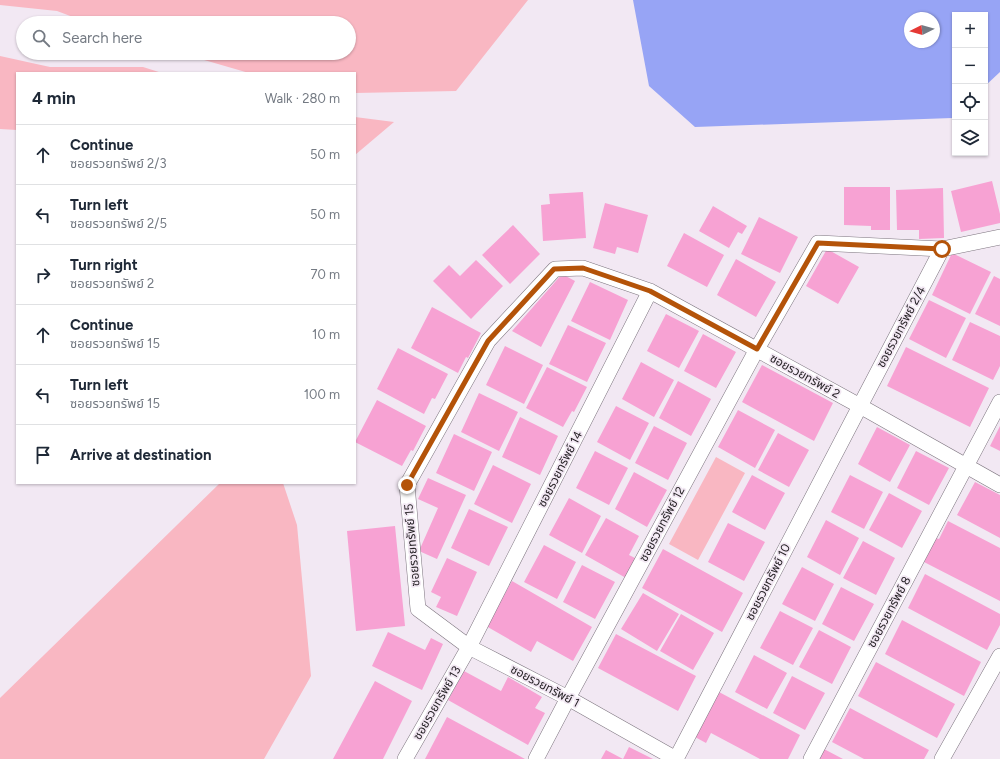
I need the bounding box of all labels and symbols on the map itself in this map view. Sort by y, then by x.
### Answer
north arrow [904,12,940,48]
route start [933,240,951,258]
street label: ซอยรวยทรัพย์ 2/4 [874,284,929,370]
street label: ซอยรวยทรัพย์ 2 [768,351,842,401]
street label: ซอยรวยทรัพย์ 14 [535,428,585,509]
route end [398,476,416,494]
street label: ซอยรวยทรัพย์ 12 [636,484,688,564]
street label: ซอยรวยทรัพย์ 15 [401,503,423,587]
street label: ซอยรวยทรัพย์ 10 [743,541,793,623]
street label: ซอยรวยทรัพย์ 8 [864,574,914,650]
street label: ซอยรวยทรัพย์ 1 [508,662,582,710]
street label: ซอยรวยทรัพย์ 13 [410,664,464,742]

